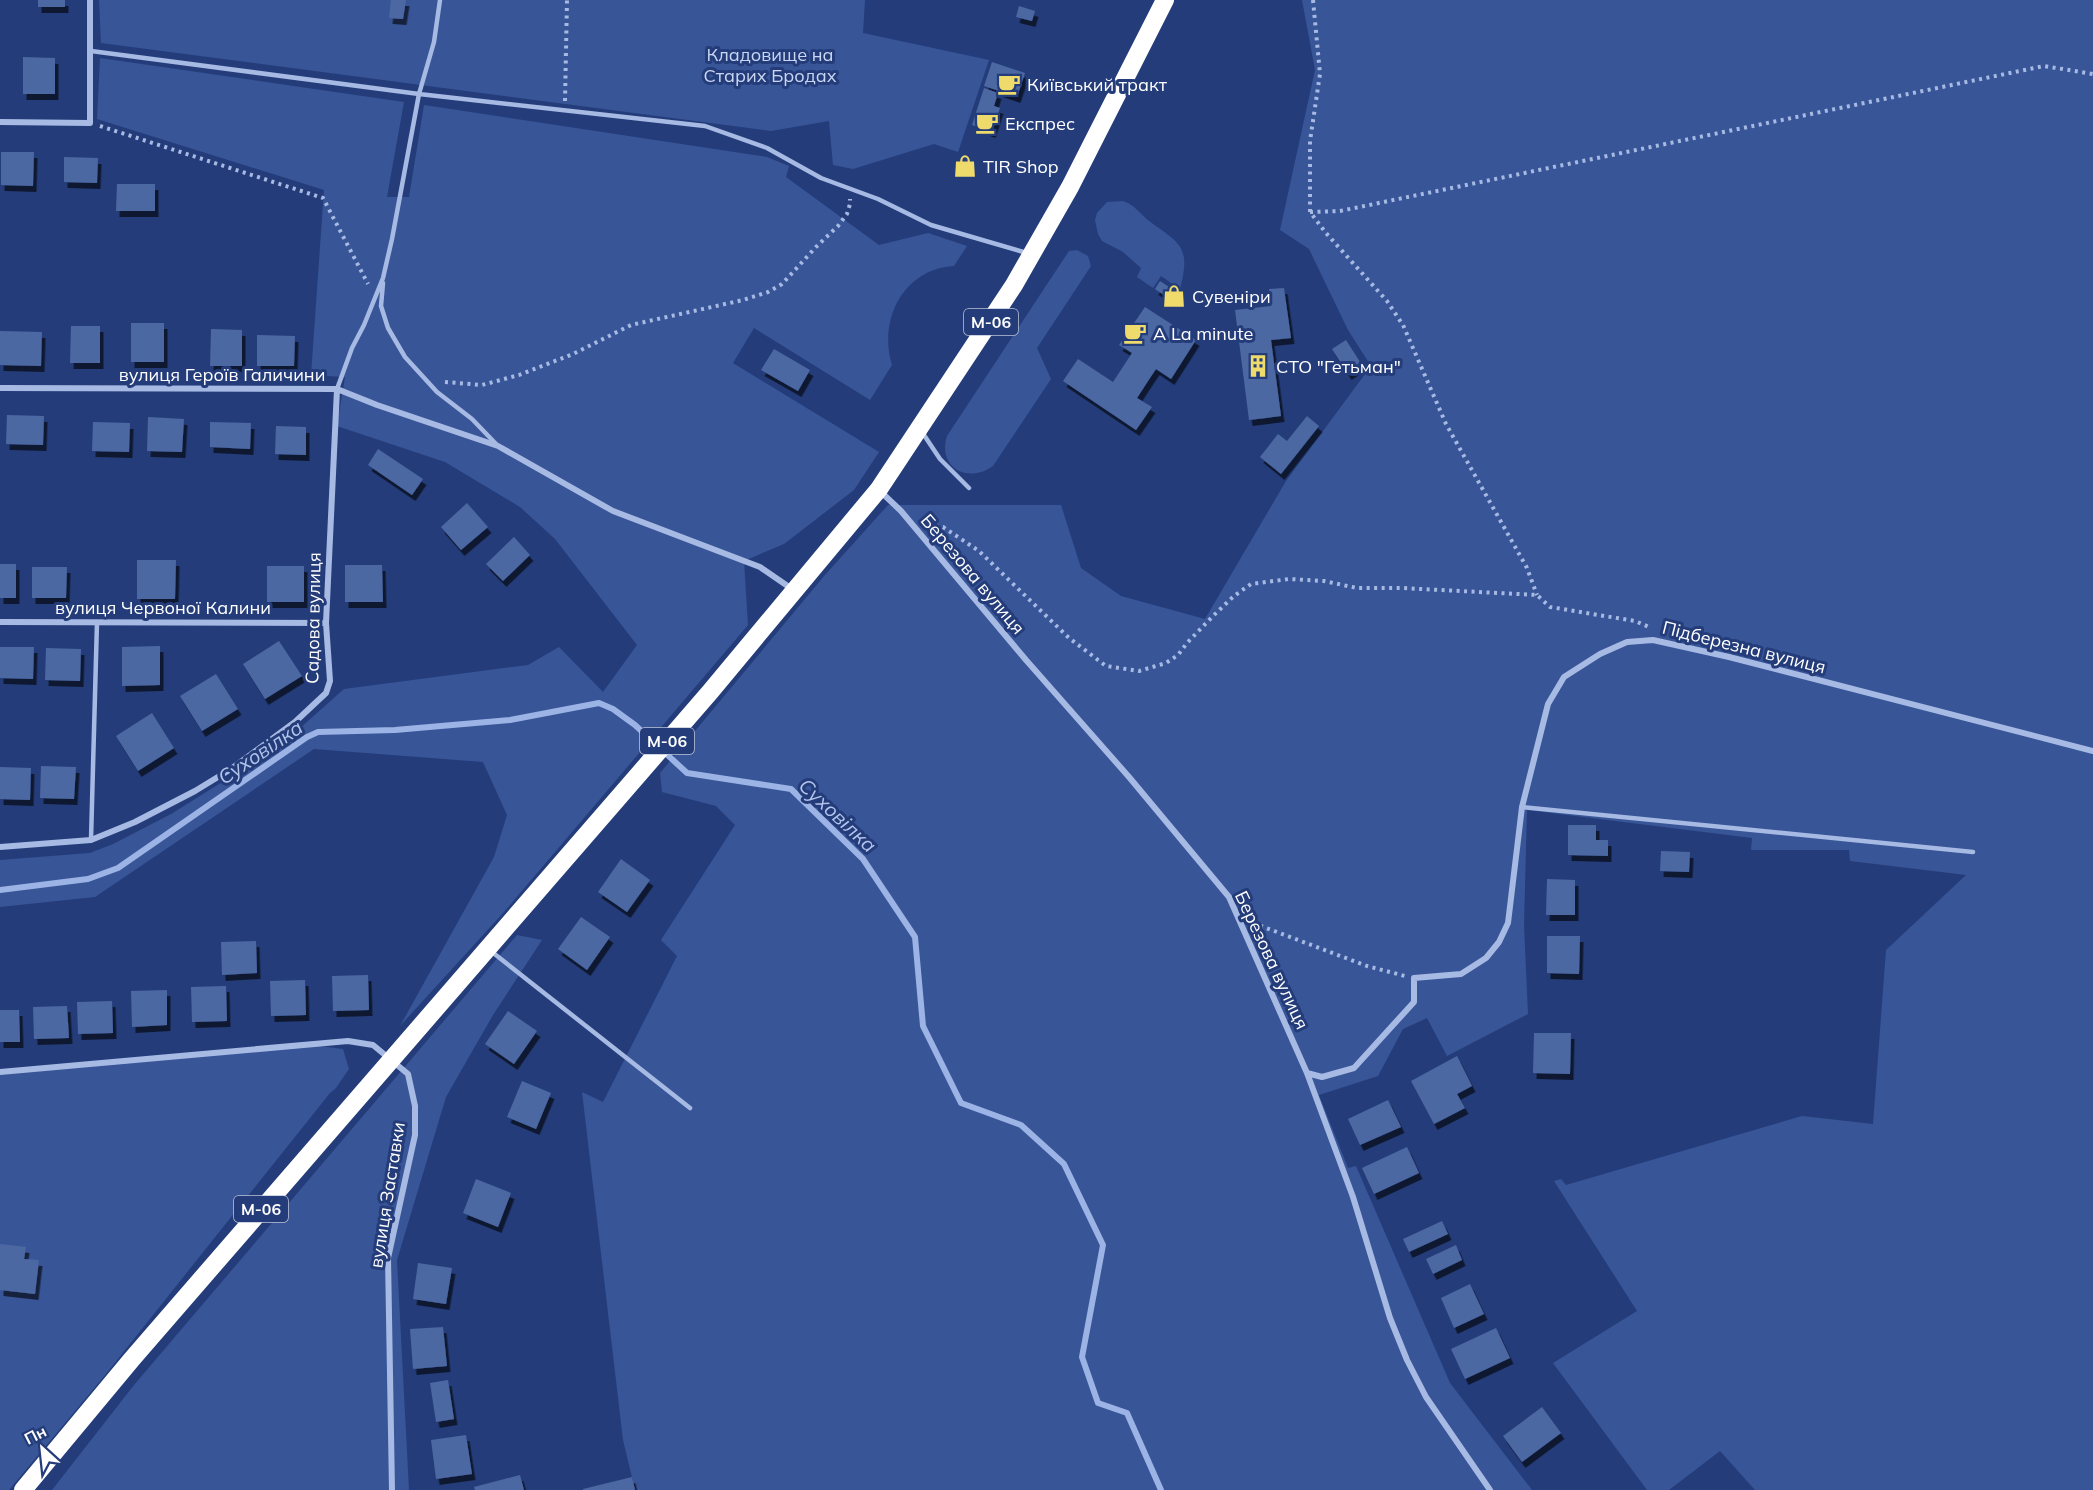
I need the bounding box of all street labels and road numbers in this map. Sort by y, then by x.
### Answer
road number: М-06 [964,309,1018,335]
street label: вулиця Героїв Галичини [119,363,325,386]
street label: Березова вулиця [916,509,1030,639]
street label: Садова вулиця [300,552,326,684]
street label: вулиця Червоної Калини [55,596,271,619]
street label: Підберезна вулиця [1660,616,1828,678]
road number: М-06 [640,728,694,754]
street label: Березова вулиця [1230,887,1314,1033]
street label: вулиця Заставки [364,1120,410,1270]
road number: М-06 [234,1196,288,1222]

